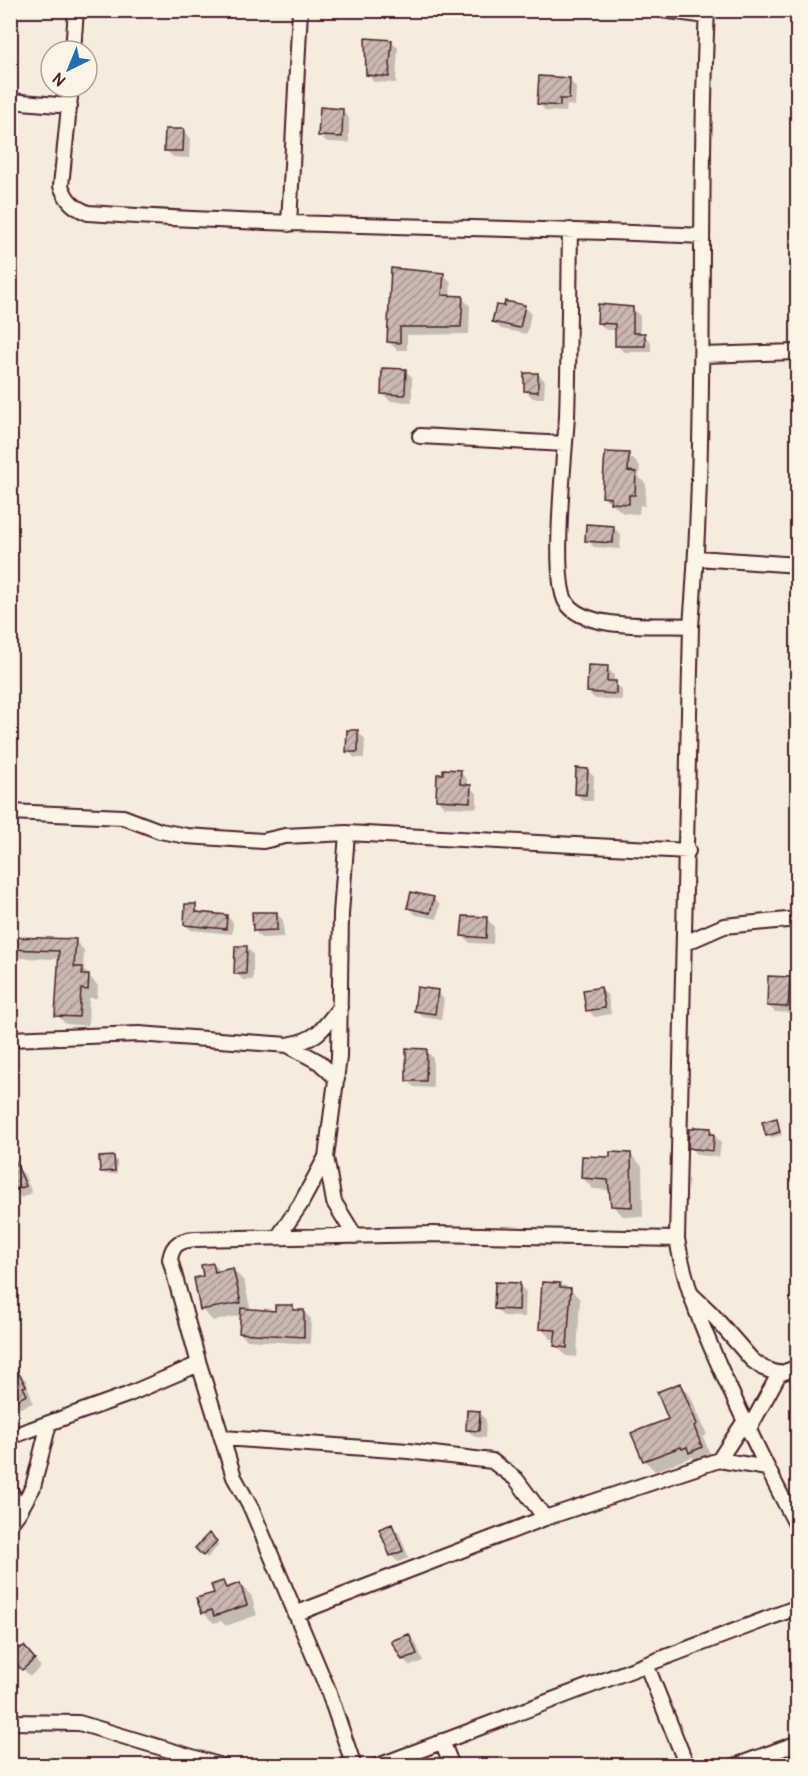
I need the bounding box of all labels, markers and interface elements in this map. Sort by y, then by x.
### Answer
north arrow [39,39,99,99]
text: N [49,68,70,90]

